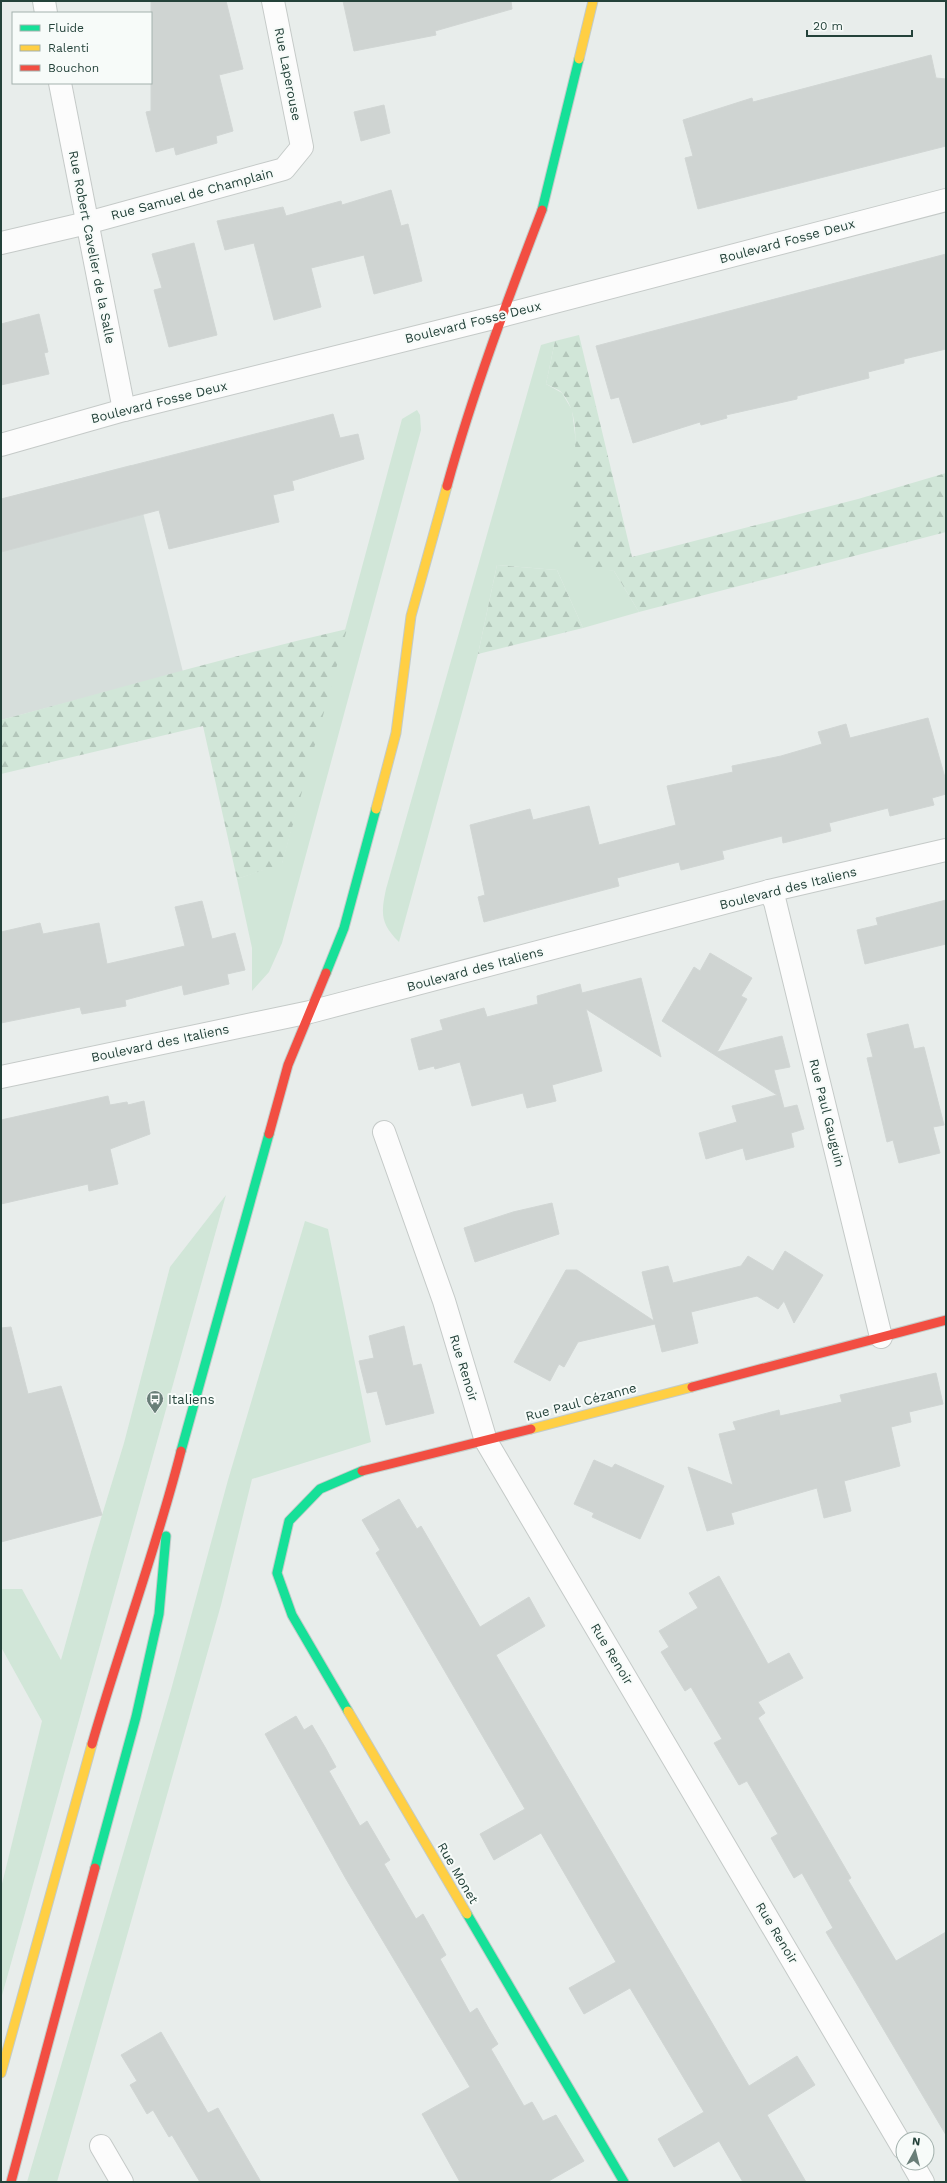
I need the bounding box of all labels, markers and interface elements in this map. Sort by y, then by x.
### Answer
legend [12,12,152,84]
scale bar [807,12,912,38]
text: 20 m [813,19,843,33]
text: Fluide [48,21,84,35]
street label: Rue Laperouse [272,26,304,122]
text: Ralenti [48,41,89,55]
text: Bouchon [48,61,99,75]
street label: Rue Robert Cavelier de la Salle [66,149,118,345]
street label: Rue Samuel de Champlain [109,165,275,223]
street label: Boulevard Fosse Deux [718,216,856,266]
street label: Boulevard Fosse Deux [403,298,543,346]
street label: Boulevard Fosse Deux [89,378,229,426]
street label: Boulevard des Italiens [718,864,858,912]
street label: Boulevard des Italiens [405,944,545,994]
street label: Boulevard des Italiens [90,1021,230,1065]
street label: Rue Paul Gauguin [806,1057,848,1169]
street label: Rue Renoir [447,1333,481,1403]
street label: Rue Paul Cézanne [524,1380,638,1424]
bus stop icon: Italiens [145,1389,165,1414]
place label: Italiens [168,1392,215,1407]
street label: Rue Renoir [588,1621,636,1687]
street label: Rue Monet [434,1840,482,1907]
street label: Rue Renoir [753,1900,801,1966]
north arrow [895,2131,935,2171]
text: N [911,2135,921,2149]

